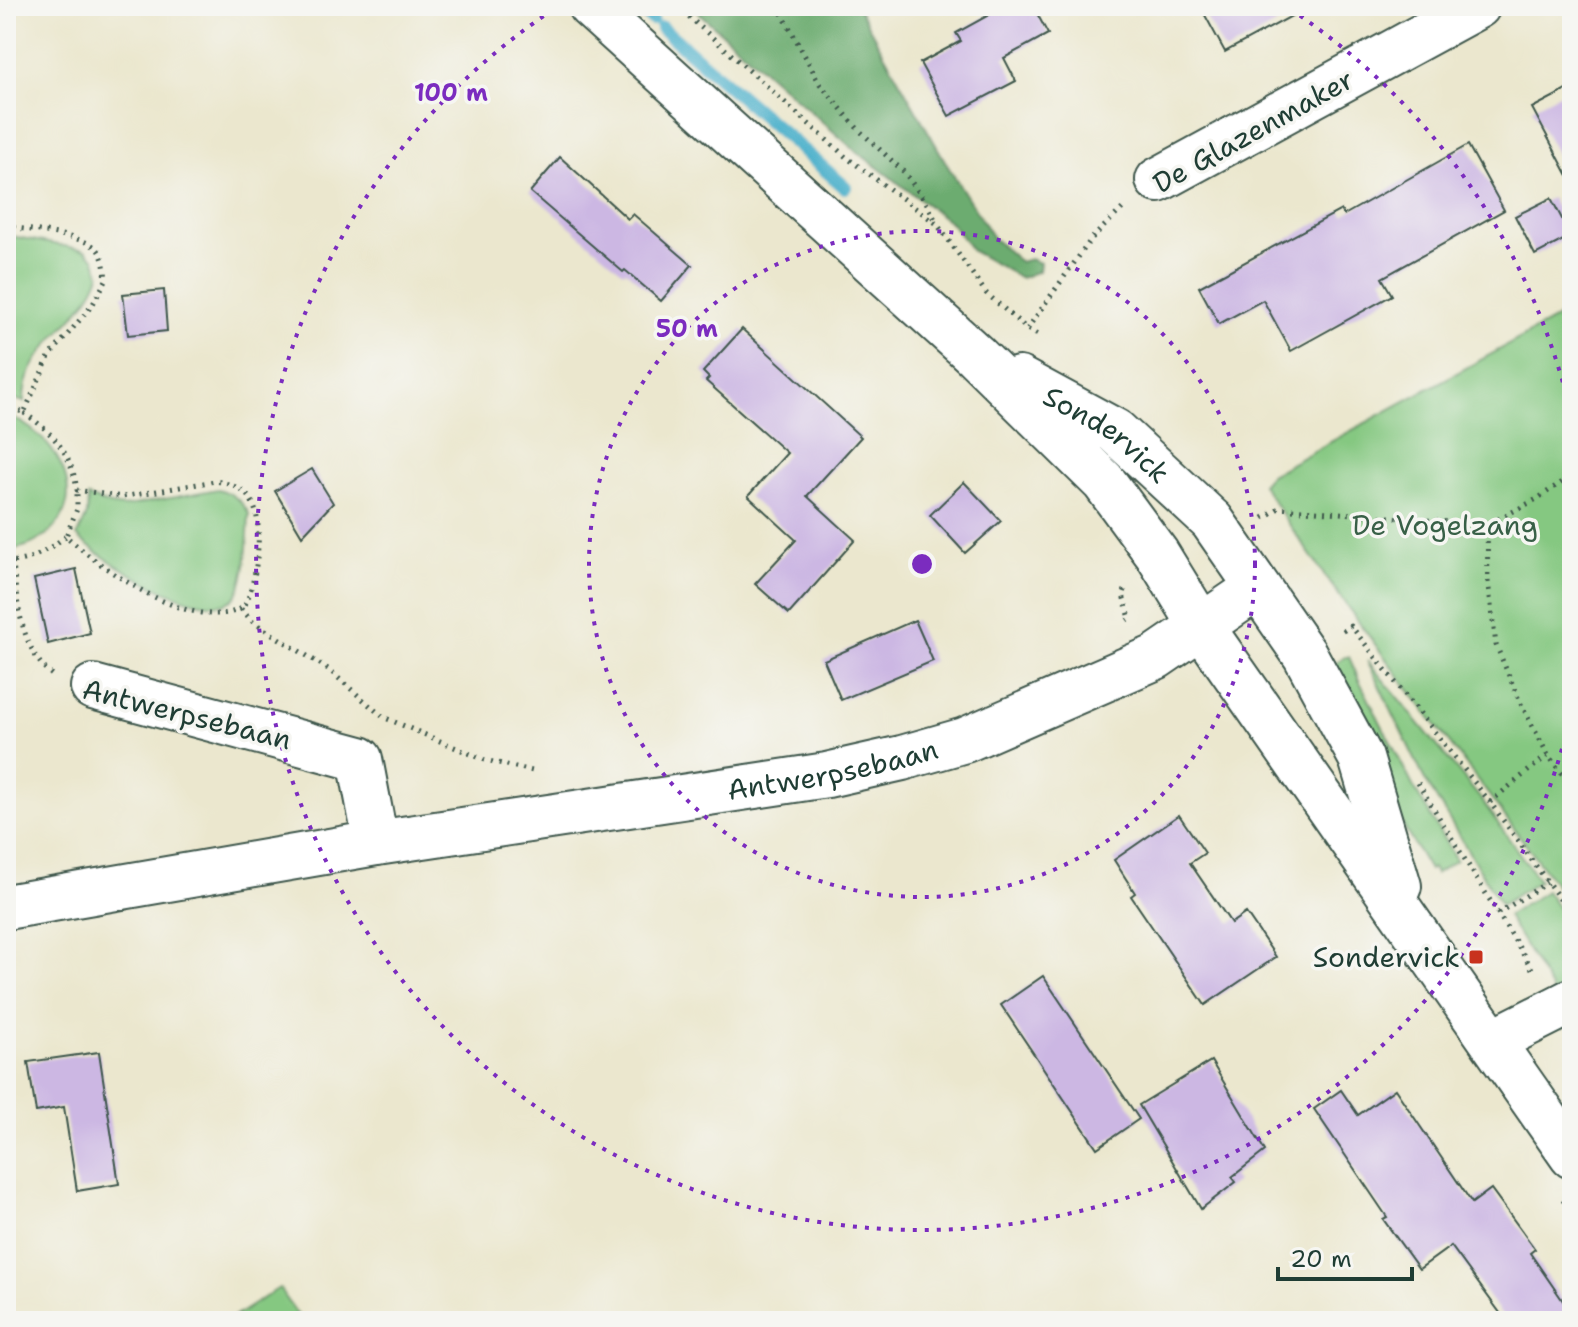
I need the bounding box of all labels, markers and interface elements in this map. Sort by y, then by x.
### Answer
street label: De Glazenmaker [1146,60,1360,202]
text: 100 m [414,77,488,109]
text: 50 m [656,313,718,345]
street label: Sondervick [1037,377,1178,491]
park label: De Vogelzang [1352,506,1538,544]
centre of rings [908,550,936,578]
street label: Antwerpsebaan [79,670,295,758]
street label: Antwerpsebaan [725,730,942,809]
place label: Sondervick [1313,938,1460,976]
marker: Sondervick [1467,948,1485,966]
scale bar [1278,1231,1412,1281]
text: 20 m [1290,1243,1352,1275]

